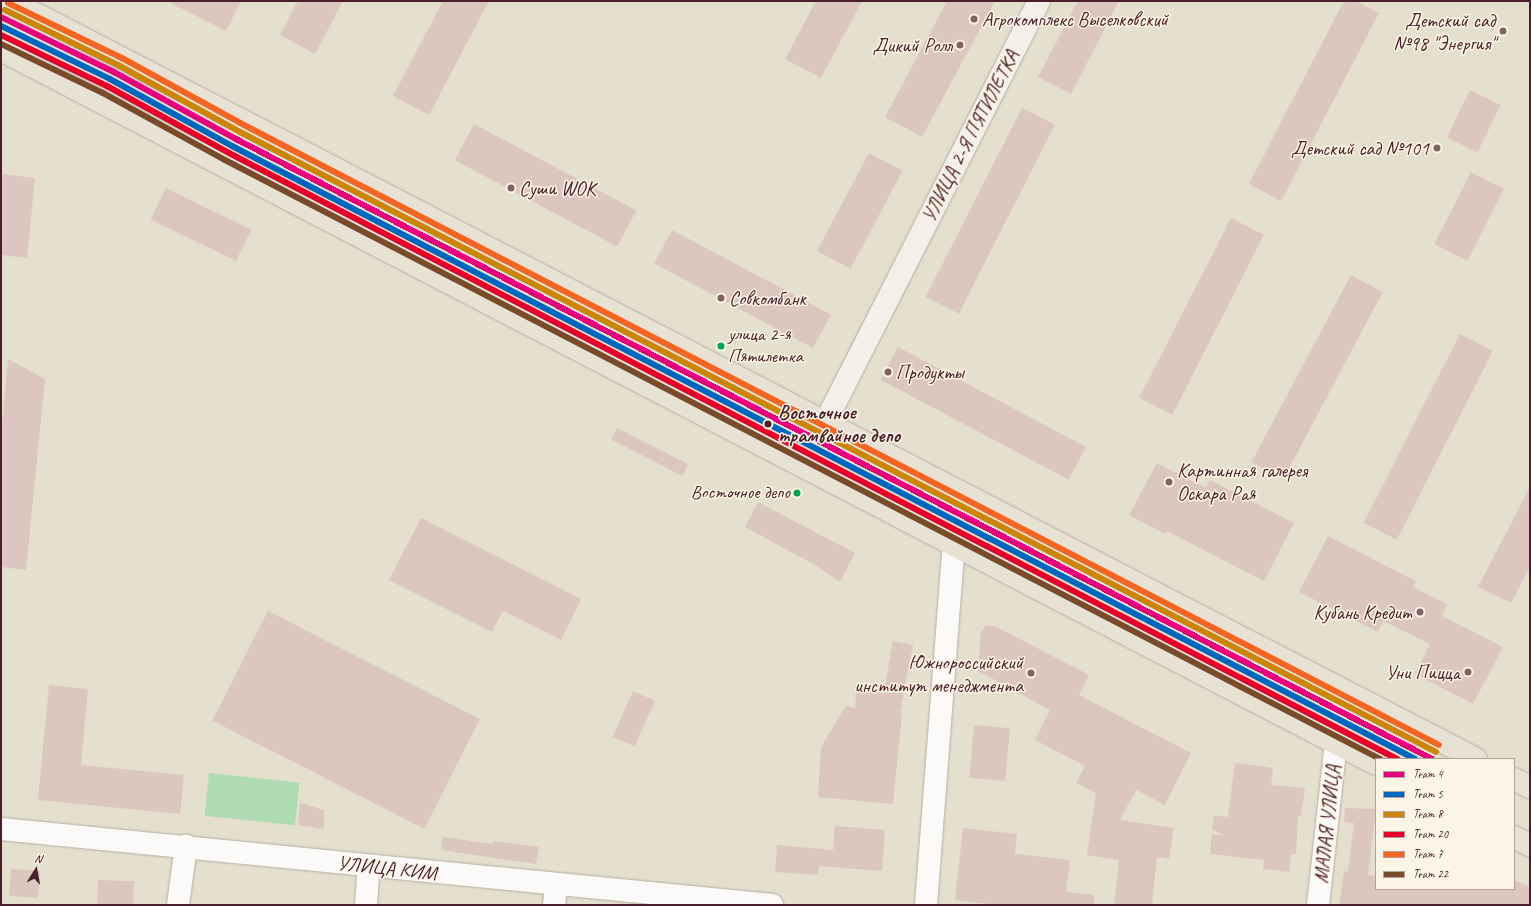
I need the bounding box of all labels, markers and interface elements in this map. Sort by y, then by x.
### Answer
place label: Агрокомплекс Выселковский [982,7,1168,31]
place label: Детский сад №98 "Энергия" [1393,8,1495,55]
marker: Агрокомплекс Выселковский [969,14,979,24]
marker: Детский сад №98 "Энергия" [1498,26,1508,36]
place label: Дикий Ролл [873,33,952,57]
marker: Дикий Ролл [955,40,965,50]
street label: УЛИЦА 2-Я ПЯТИЛЕТКА [916,46,1024,226]
place label: Детский сад №101 [1291,136,1429,160]
marker: Детский сад №101 [1432,143,1442,153]
place label: Суши WOK [519,176,595,200]
marker: Суши WOK [506,183,516,193]
place label: Совкомбанк [729,286,806,310]
marker: Совкомбанк [716,293,726,303]
place label: улица 2-я Пятилетка [728,324,803,368]
marker: улица 2-я Пятилетка [716,341,726,351]
place label: Продукты [896,360,964,384]
marker: Продукты [883,367,893,377]
place label: Восточное трамвайное депо [778,400,901,447]
marker: Восточное трамвайное депо [761,417,775,431]
place label: Картинная галерея Оскара Рая [1177,458,1309,505]
marker: Картинная галерея Оскара Рая [1164,477,1174,487]
place label: Восточное депо [689,482,790,504]
marker: Восточное депо [792,488,802,498]
place label: Кубань Кредит [1312,600,1412,624]
marker: Кубань Кредит [1415,607,1425,617]
place label: Южнороссийский институт менеджмента [852,650,1023,697]
place label: Уни Пицца [1387,660,1460,684]
marker: Уни Пицца [1463,667,1473,677]
marker: Южнороссийский институт менеджмента [1026,668,1036,678]
legend [1375,758,1515,890]
street label: МАЛАЯ УЛИЦА [1309,764,1345,884]
text: Tram 4 [1413,766,1443,782]
text: Tram 5 [1413,786,1443,802]
text: Tram 8 [1413,806,1443,822]
text: Tram 20 [1413,826,1448,842]
text: Tram 7 [1413,846,1443,862]
north arrow [16,850,56,890]
text: N [34,851,43,866]
street label: УЛИЦА КИМ [336,851,438,885]
text: Tram 22 [1413,866,1448,882]

